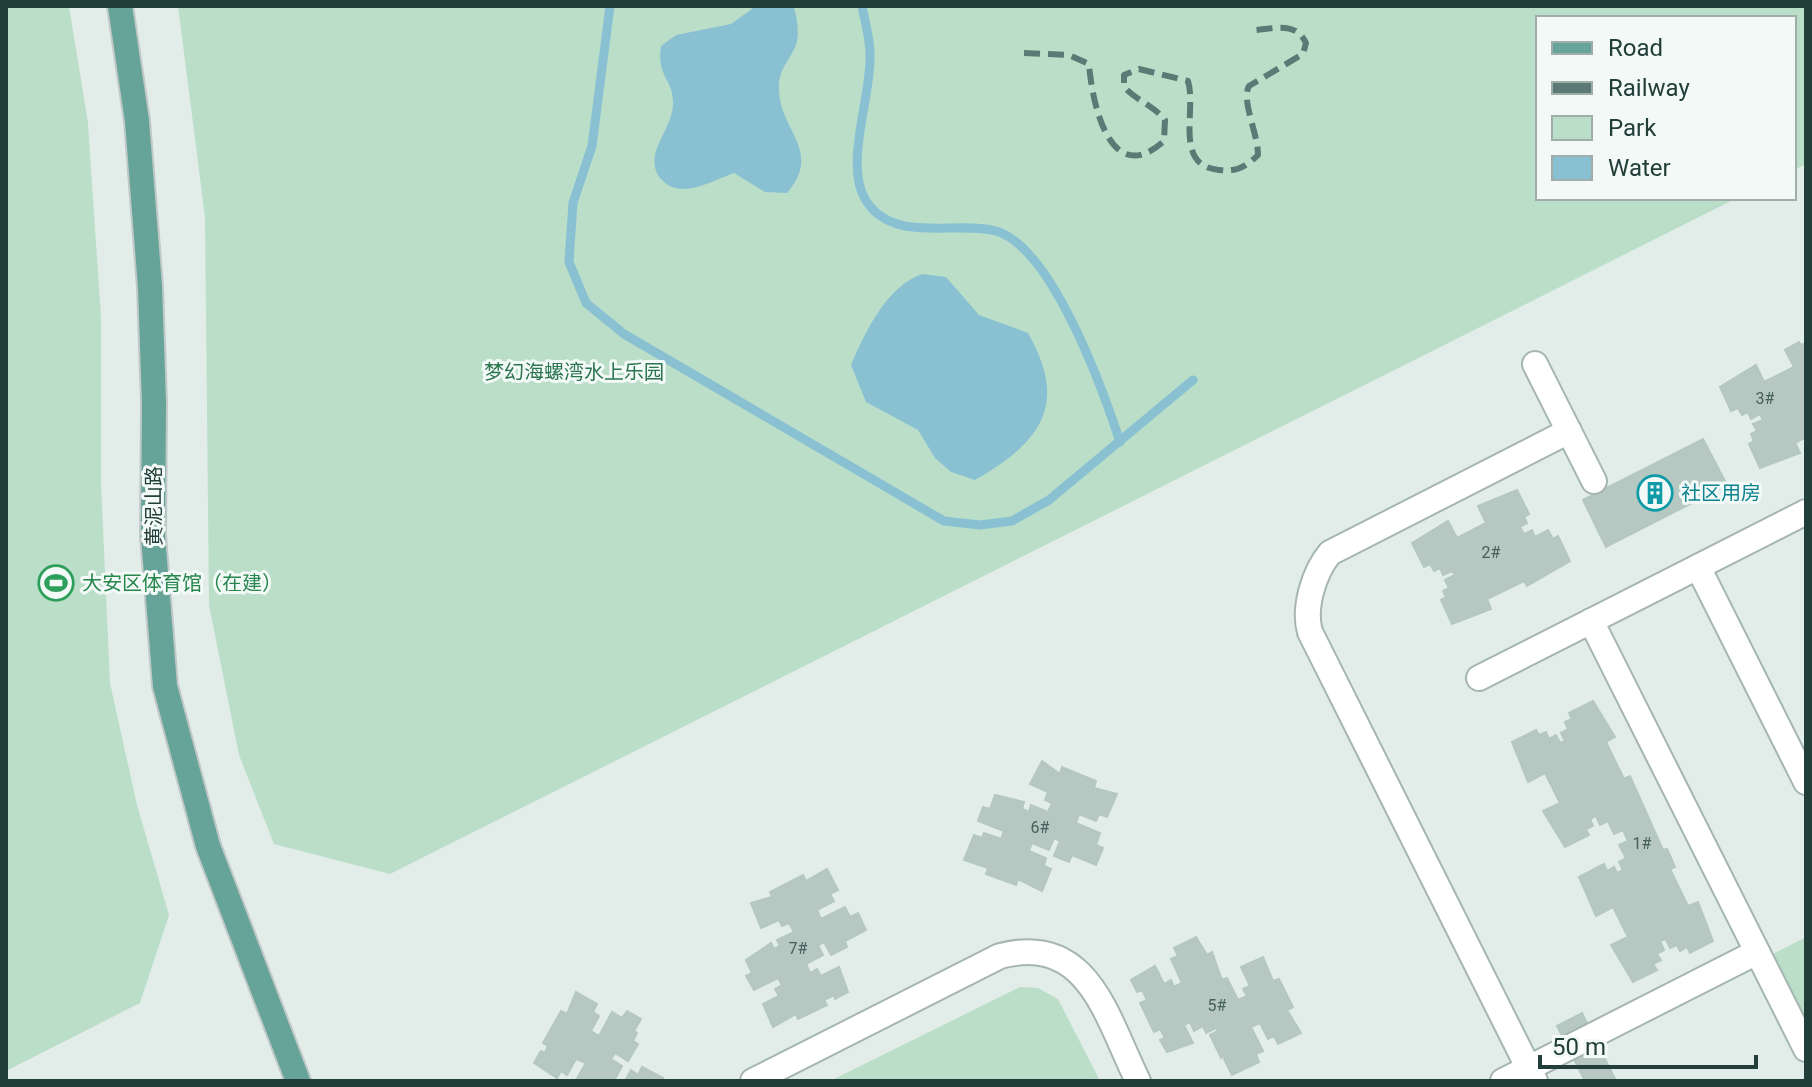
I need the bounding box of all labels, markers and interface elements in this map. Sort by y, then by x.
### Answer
legend [1536,16,1796,200]
text: Road [1608,34,1663,62]
text: Railway [1608,74,1690,102]
text: Park [1608,114,1657,142]
text: Water [1608,154,1671,182]
park label: 梦幻海螺湾水上乐园 [484,360,664,384]
house number: 3# [1756,389,1775,408]
street label: 黄泥山路 [142,466,166,546]
building icon: 社区用房 [1636,474,1674,512]
place label: 社区用房 [1681,481,1761,505]
house number: 2# [1482,543,1501,562]
sports icon: 大安区体育馆（在建） [37,564,75,602]
place label: 大安区体育馆（在建） [82,571,282,595]
house number: 6# [1031,818,1050,837]
house number: 1# [1633,834,1652,853]
house number: 7# [789,939,808,958]
house number: 5# [1208,996,1227,1015]
scale bar [1540,1019,1756,1069]
text: 50 m [1552,1033,1606,1061]

